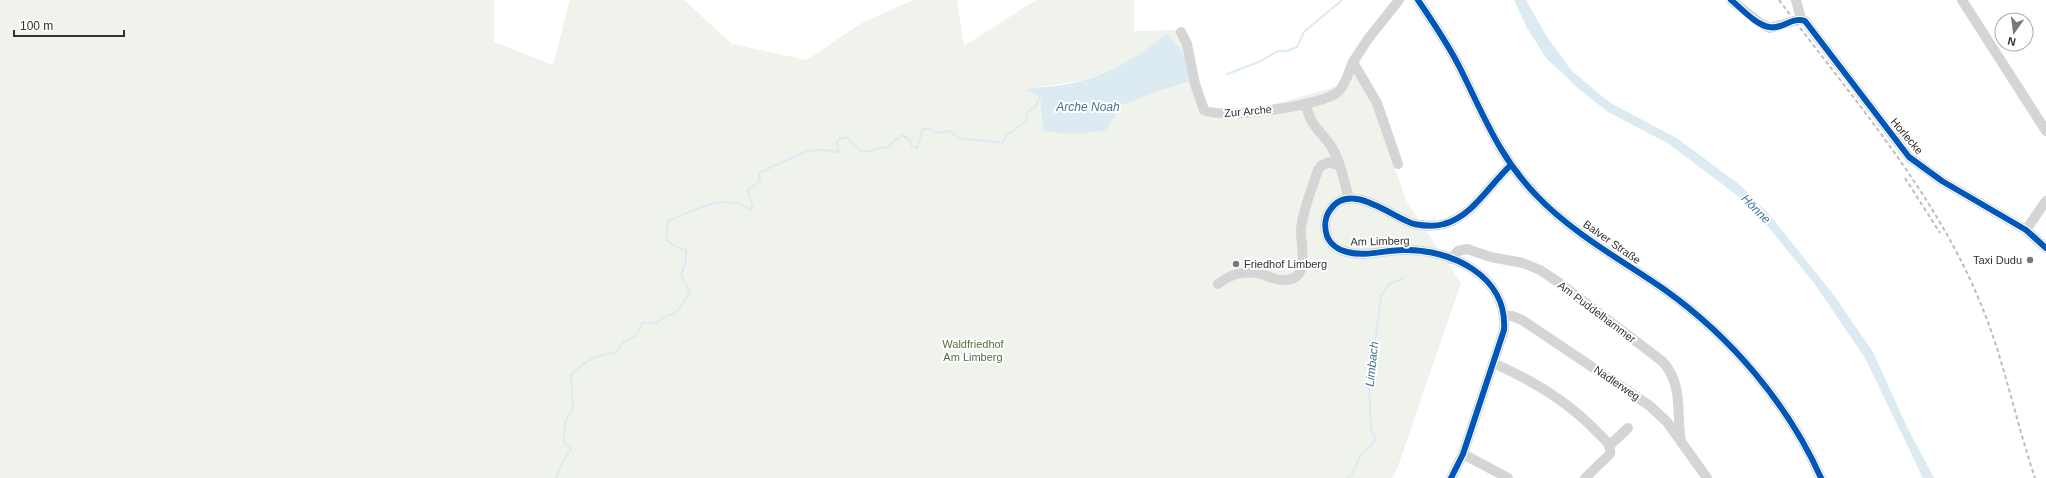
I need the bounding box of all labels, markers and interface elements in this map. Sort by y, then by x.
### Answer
scale bar [14,12,124,38]
north arrow [1994,12,2034,52]
text: 100 m [20,19,53,33]
text: N [2006,35,2017,48]
water label: Arche Noah [1055,100,1120,114]
street label: Zur Arche [1224,103,1272,119]
street label: Horlecke [1888,116,1926,156]
water label: Hönne [1739,192,1774,227]
street label: Balver Straße [1581,218,1643,266]
street label: Am Limberg [1350,234,1410,248]
place label: Taxi Dudu [1973,254,2022,266]
marker: Taxi Dudu [2025,255,2035,265]
place label: Friedhof Limberg [1244,258,1327,270]
marker: Friedhof Limberg [1231,259,1241,269]
street label: Am Puddelhammer [1556,279,1638,345]
park label: Waldfriedhof Am Limberg [942,338,1005,363]
water label: Limbach [1363,340,1381,387]
street label: Nadlerweg [1592,363,1642,403]

